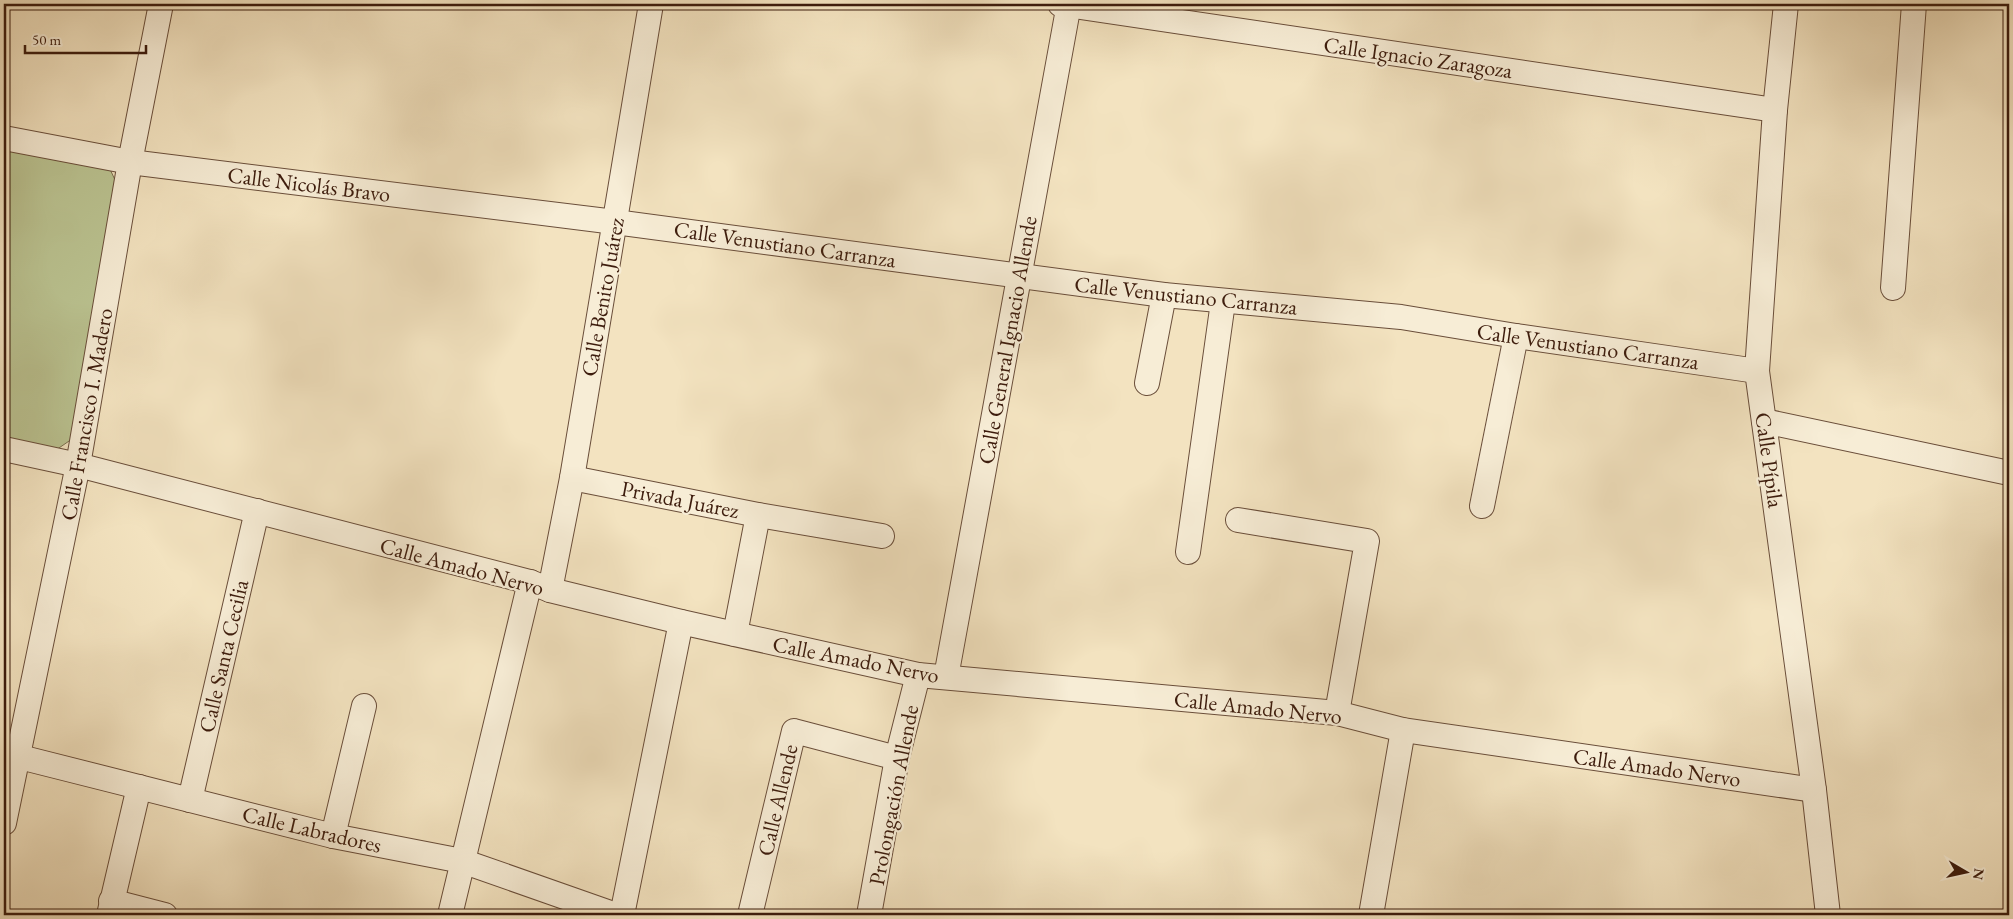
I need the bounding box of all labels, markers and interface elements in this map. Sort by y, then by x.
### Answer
scale bar [25,22,146,54]
text: 50 m [32,30,61,49]
street label: Calle Ignacio Zaragoza [1322,30,1514,85]
street label: Calle Nicolás Bravo [226,160,392,209]
street label: Calle General Ignacio Allende [971,213,1044,466]
street label: Calle Benito Juárez [574,215,631,379]
street label: Calle Venustiano Carranza [672,215,898,274]
street label: Calle Venustiano Carranza [1073,269,1299,322]
street label: Calle Francisco I. Madero [54,305,119,523]
street label: Calle Venustiano Carranza [1475,317,1701,376]
street label: Calle Pípila [1748,410,1791,510]
street label: Privada Juárez [619,474,742,525]
street label: Calle Amado Nervo [377,531,547,602]
street label: Calle Santa Cecilia [192,576,255,736]
street label: Calle Amado Nervo [770,629,942,690]
street label: Calle Amado Nervo [1172,684,1344,731]
street label: Prolongación Allende [862,702,925,888]
street label: Calle Allende [751,741,804,859]
street label: Calle Amado Nervo [1571,741,1743,794]
street label: Calle Labradores [239,799,384,860]
north arrow [1940,846,1990,896]
text: N [1969,867,1989,882]

